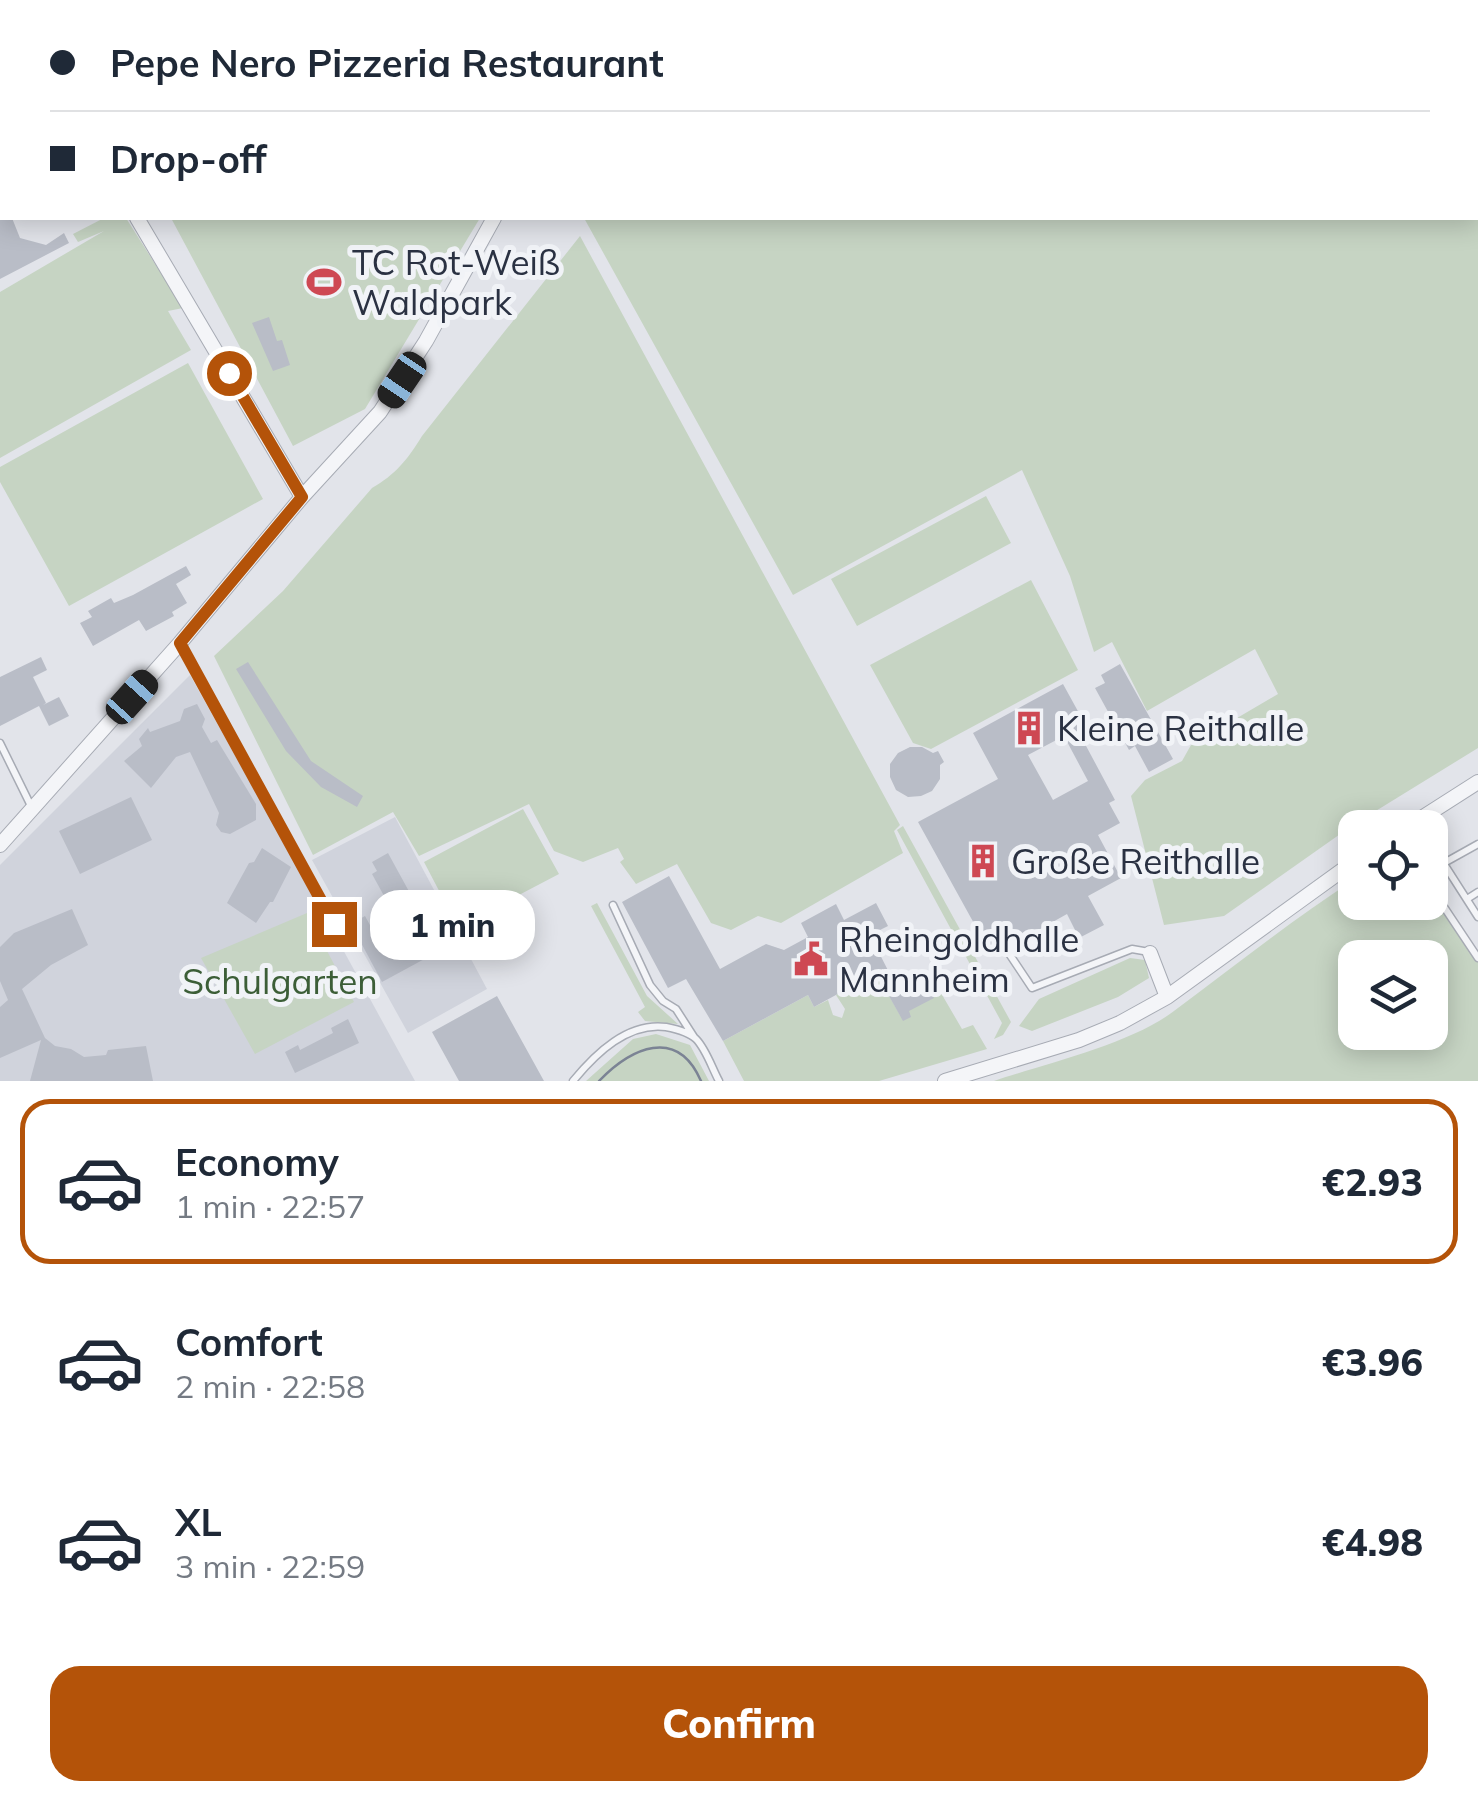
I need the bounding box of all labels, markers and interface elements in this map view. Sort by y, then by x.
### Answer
text: Pepe Nero Pizzeria Restaurant [110,39,664,87]
text: Drop-off [110,135,267,183]
place label: TC Rot-Weiß Waldpark [352,240,560,324]
sports icon: TC Rot-Weiß Waldpark [305,263,343,301]
car [373,347,431,413]
route start [207,351,252,396]
car [101,665,163,729]
place label: Kleine Reithalle [1057,706,1304,750]
building icon: Kleine Reithalle [1010,709,1048,747]
map controls [1338,810,1448,1050]
button: locate [1338,810,1448,920]
place label: Große Reithalle [1011,839,1260,883]
building icon: Große Reithalle [964,842,1002,880]
callout: 1 min [369,889,534,959]
route end [312,902,357,947]
text: 1 min [410,905,495,945]
place label: Rheingoldhalle Mannheim [839,917,1079,1001]
public building icon: Rheingoldhalle Mannheim [792,940,830,978]
button: layers [1338,940,1448,1050]
park label: Schulgarten [182,959,378,1003]
icon: car [55,1137,145,1227]
text: Economy [175,1138,339,1186]
text: €2.93 [1322,1158,1423,1206]
text: 1 min · 22:57 [175,1186,365,1226]
icon: car [55,1317,145,1407]
text: Comfort [175,1318,323,1366]
text: €3.96 [1322,1338,1423,1386]
text: 2 min · 22:58 [175,1366,365,1406]
icon: car [55,1497,145,1587]
text: XL [175,1498,222,1546]
text: €4.98 [1322,1518,1423,1566]
text: 3 min · 22:59 [175,1546,365,1586]
button: Confirm [50,1666,1428,1781]

